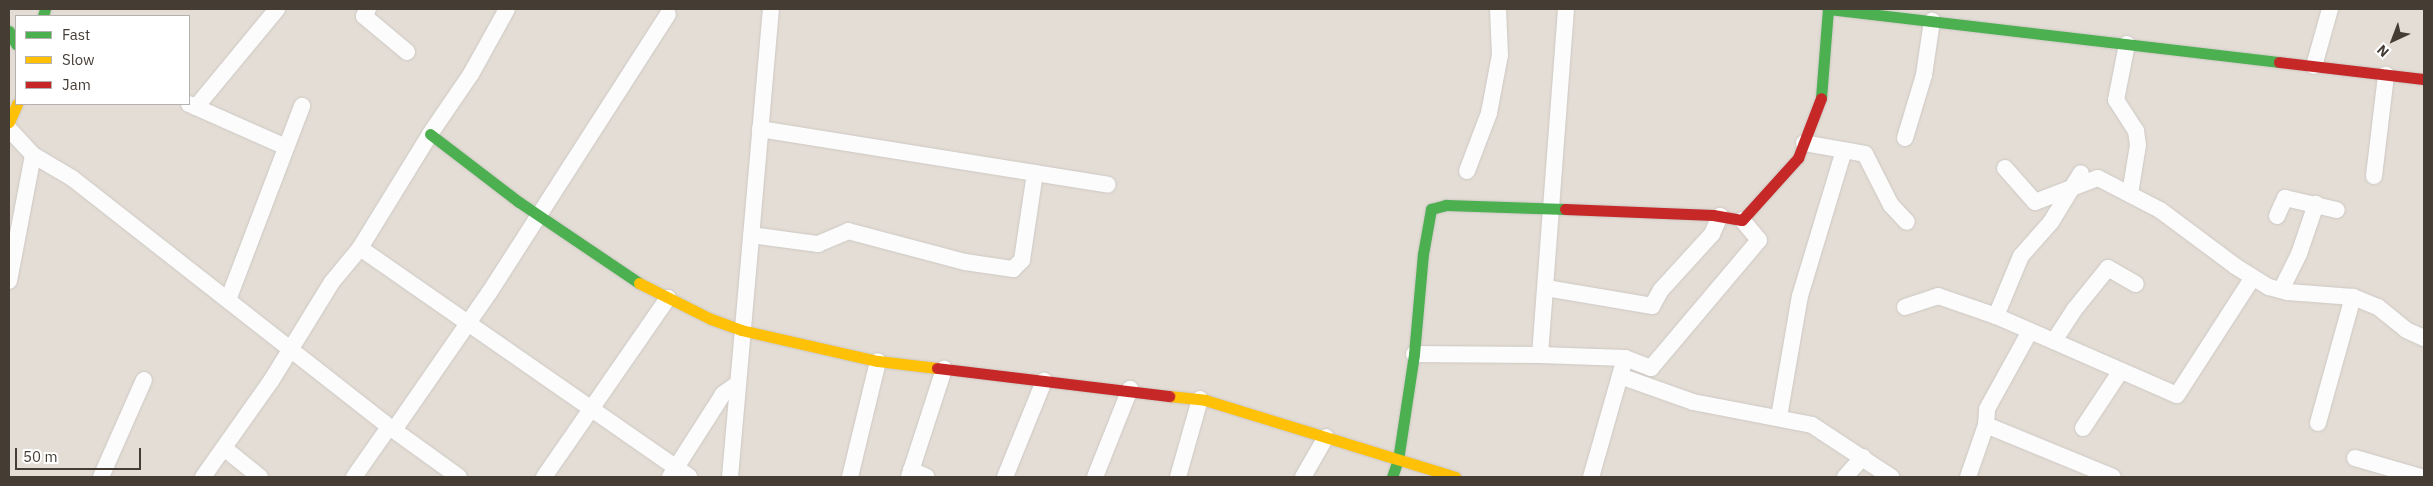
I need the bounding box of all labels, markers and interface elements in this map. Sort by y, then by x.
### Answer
legend [15,15,190,105]
north arrow [2368,15,2418,65]
text: Fast [62,25,90,44]
text: N [2373,41,2393,61]
text: Slow [62,50,95,69]
text: Jam [62,75,91,94]
scale bar [18,438,144,470]
text: 50 m [23,447,58,466]

